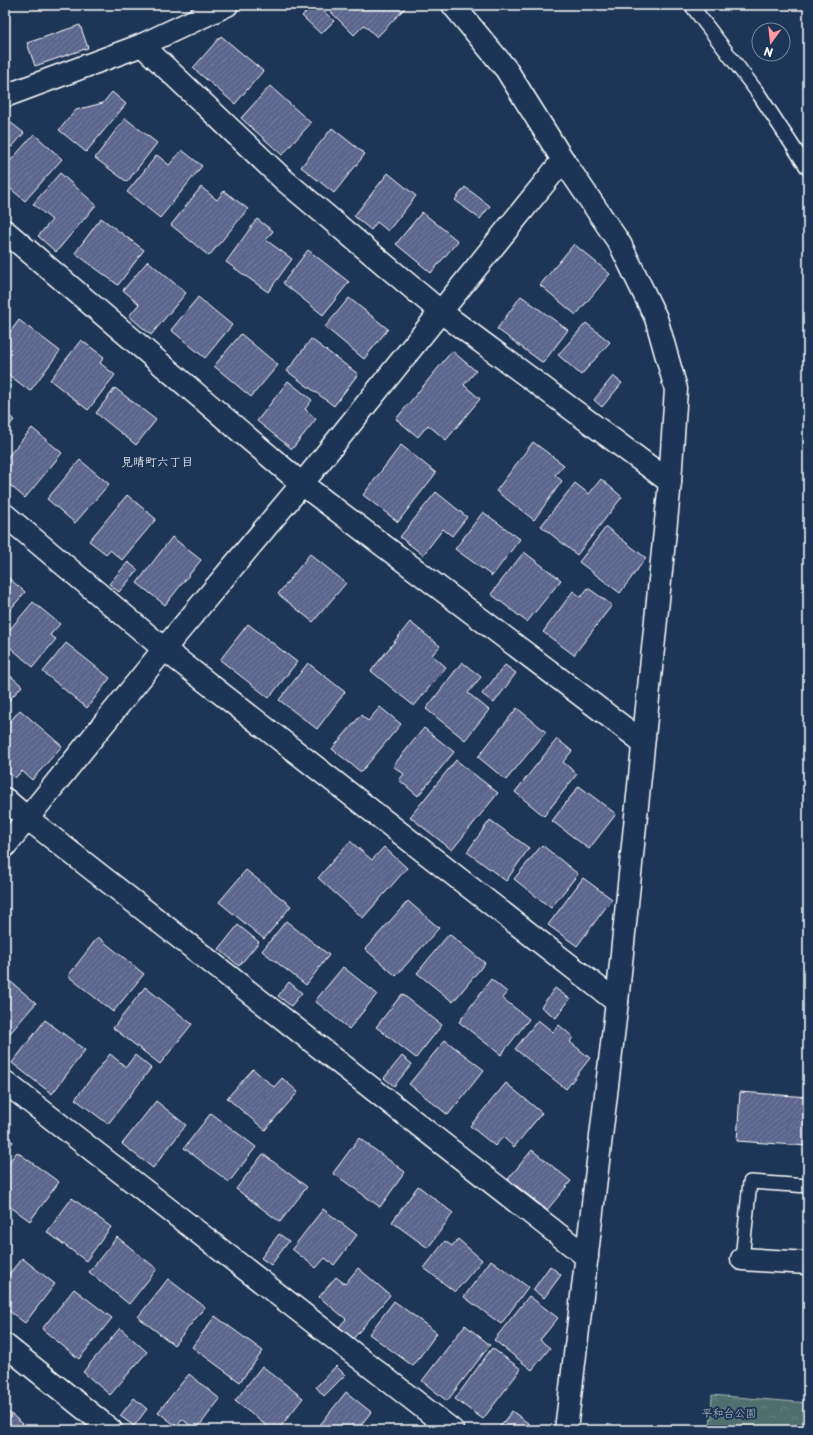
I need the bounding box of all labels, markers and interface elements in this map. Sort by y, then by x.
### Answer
north arrow [751,22,791,62]
text: N [762,43,775,61]
district label: 見晴町六丁目 [121,452,193,470]
park label: 平和台公園 [702,1404,757,1421]

